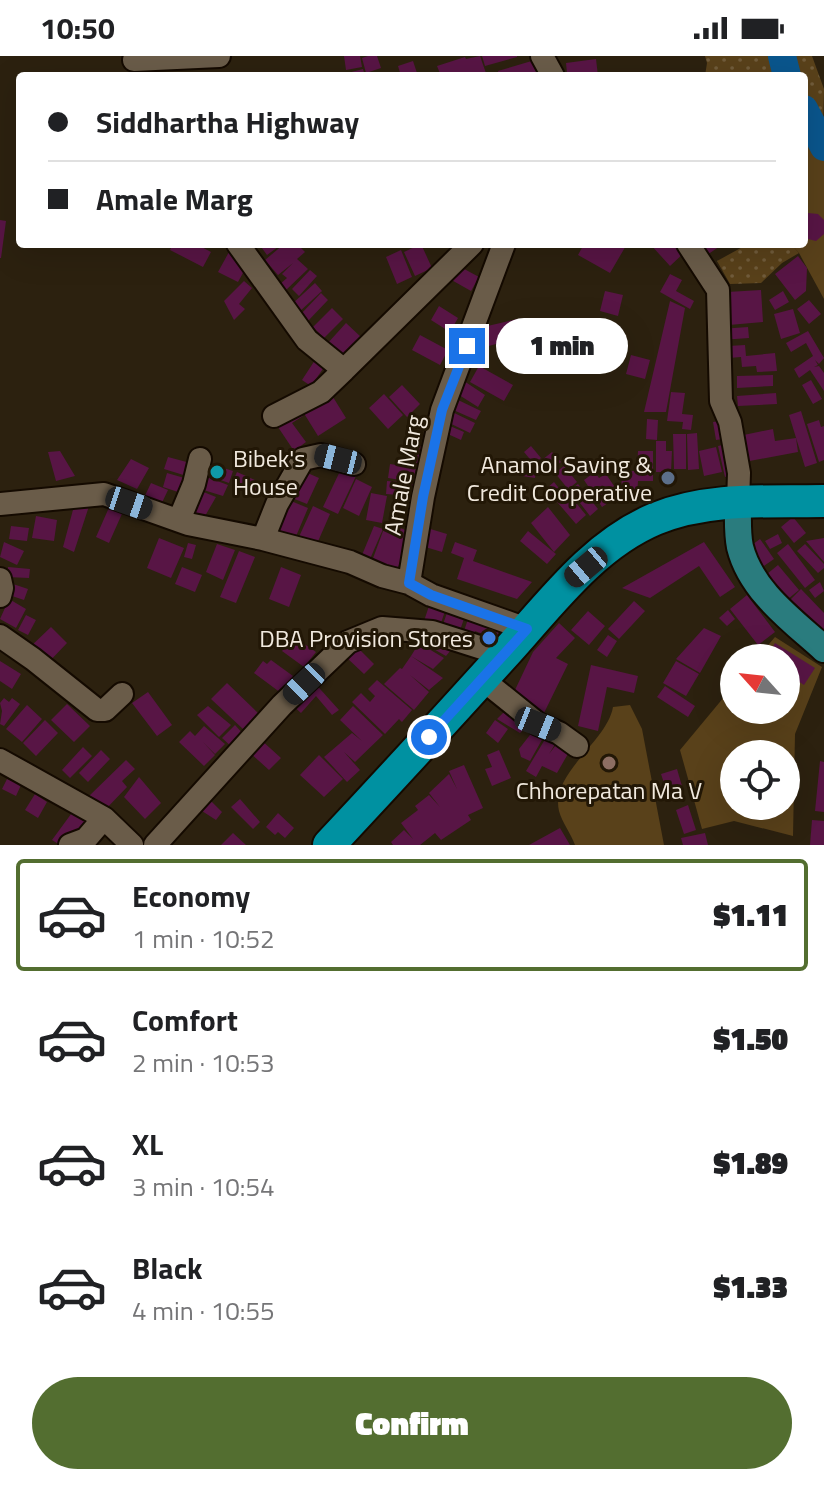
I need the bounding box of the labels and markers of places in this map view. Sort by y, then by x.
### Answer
place label: Bibek's House [233,440,305,504]
place label: Anamol Saving & Credit Cooperative [467,446,652,510]
marker: Bibek's House [208,463,226,481]
marker: Anamol Saving & Credit Cooperative [659,469,677,487]
place label: DBA Provision Stores [259,620,473,656]
marker: DBA Provision Stores [480,629,498,647]
marker: Chhorepatan Ma V [600,754,618,772]
place label: Chhorepatan Ma V [516,772,702,808]

